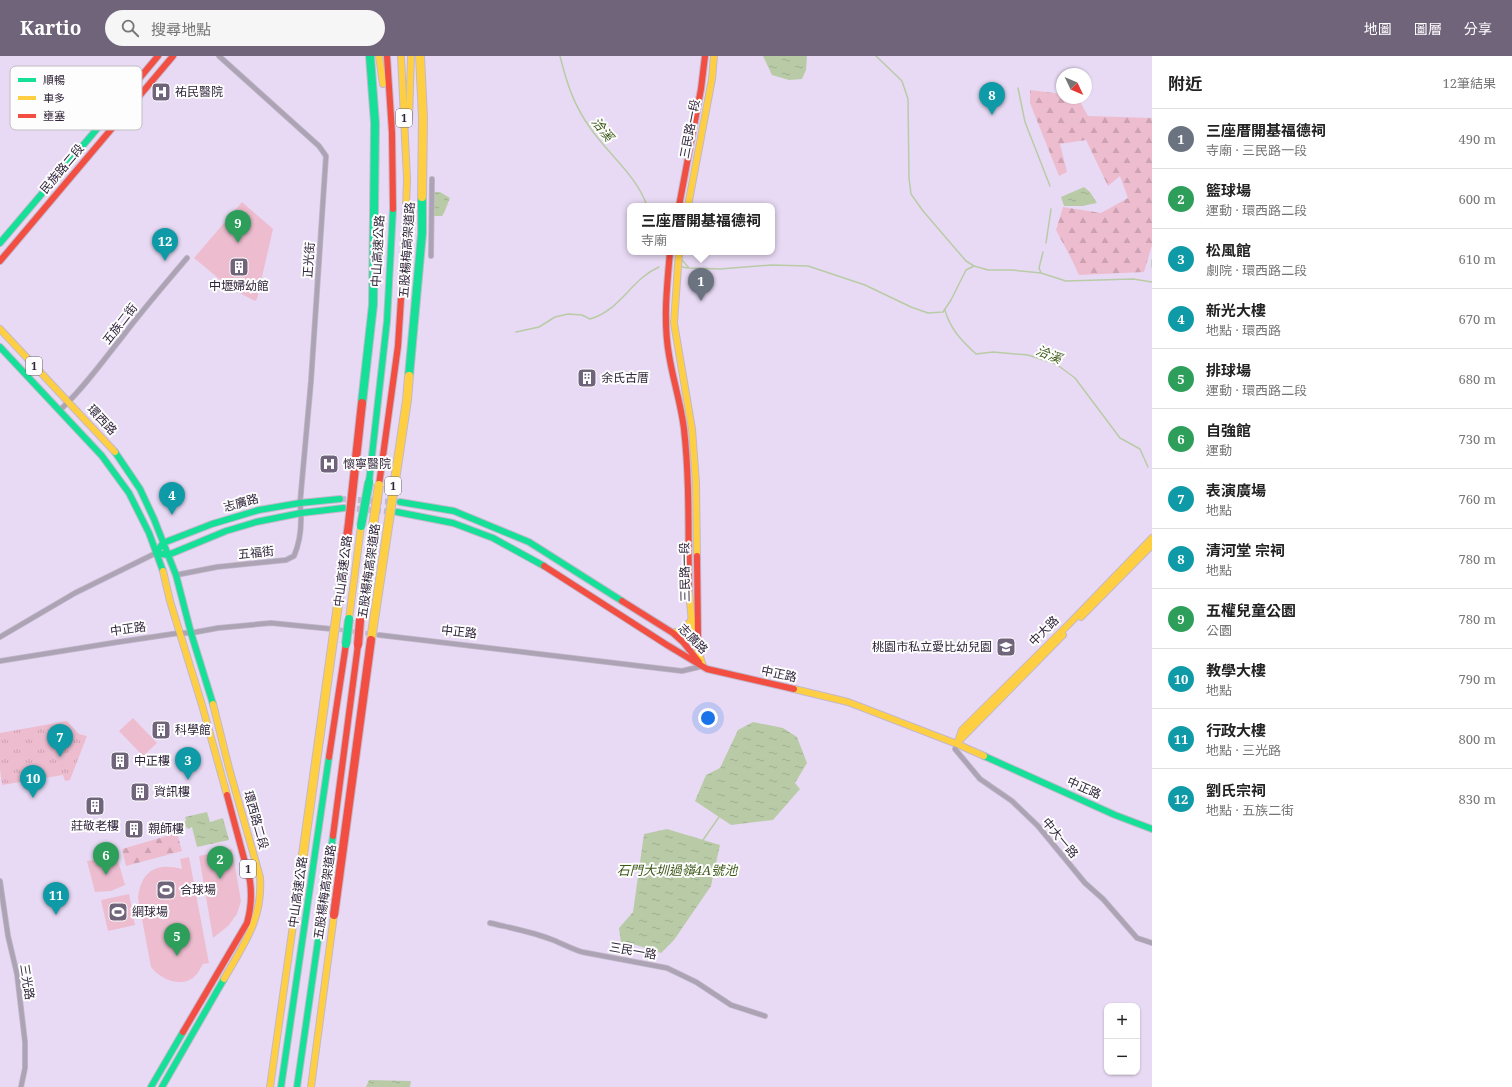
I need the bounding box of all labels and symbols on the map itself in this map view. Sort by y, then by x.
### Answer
legend [10,66,142,130]
north arrow [1056,68,1092,104]
text: 順暢 [43,72,65,87]
hospital icon: 祐民醫院 [150,81,172,103]
pin: 8 [979,82,1005,115]
place label: 祐民醫院 [175,83,223,100]
text: 車多 [43,90,65,105]
street label: 三民路一段 [675,98,704,160]
text: 壅塞 [43,108,65,123]
road number: 1 [396,109,412,127]
water label: 洽溪 [588,113,619,146]
street label: 民族路二段 [36,140,87,197]
street label: 五股楊梅高架道路 [395,201,418,298]
pin: 9 [225,210,251,243]
street label: 中山高速公路 [367,215,388,287]
pin: 12 [152,228,178,261]
street label: 正光街 [299,241,318,279]
building icon: 中壢婦幼館 [228,256,250,278]
pin: 1 [688,268,714,301]
place label: 中壢婦幼館 [209,277,269,294]
street label: 五族二街 [98,300,141,348]
water label: 洽溪 [1034,341,1066,368]
road number: 1 [26,357,42,375]
building icon: 余氏古厝 [576,367,598,389]
place label: 余氏古厝 [601,369,649,386]
street label: 環西路 [84,401,121,439]
hospital icon: 懷寧醫院 [318,453,340,475]
place label: 懷寧醫院 [343,455,391,472]
road number: 1 [385,477,401,495]
pin: 4 [159,482,185,515]
street label: 志廣路 [221,490,260,515]
street label: 五股楊梅高架道路 [353,522,384,620]
street label: 中山高速公路 [330,534,355,608]
street label: 五福街 [237,542,275,563]
street label: 三民路一段 [675,542,694,602]
street label: 中大路 [1025,612,1062,649]
street label: 中正路 [109,618,147,639]
street label: 志廣路 [675,620,712,658]
street label: 中正路 [440,621,478,642]
school or university icon: 桃園市私立愛比幼兒園 [995,636,1017,658]
place label: 桃園市私立愛比幼兒園 [872,638,992,655]
street label: 中正路 [760,661,798,686]
your location [698,708,718,728]
building icon: 科學館 [150,719,172,741]
place label: 科學館 [175,721,211,738]
pin: 7 [47,724,73,757]
pin: 3 [175,747,201,780]
building icon: 中正樓 [109,750,131,772]
place label: 中正樓 [134,752,170,769]
pin: 10 [20,765,46,798]
street label: 中正路 [1064,772,1104,803]
building icon: 資訊樓 [129,781,151,803]
place label: 資訊樓 [154,783,190,800]
street label: 環西路二段 [240,789,273,851]
building icon: 莊敬老樓 [84,795,106,817]
street label: 中大一路 [1038,814,1082,862]
place label: 莊敬老樓 [71,817,119,834]
building icon: 親師樓 [123,818,145,840]
place label: 親師樓 [148,820,184,837]
pin: 6 [93,842,119,875]
street label: 五股楊梅高架道路 [309,843,340,941]
pin: 2 [207,846,233,879]
street label: 中山高速公路 [284,855,311,929]
road number: 1 [240,860,256,878]
water label: 石門大圳過嶺4A號池 [617,861,739,879]
sports icon: 合球場 [155,879,177,901]
place label: 合球場 [180,881,216,898]
pin: 11 [43,882,69,915]
sports icon: 網球場 [107,901,129,923]
place label: 網球場 [132,903,168,920]
pin: 5 [164,923,190,956]
street label: 三民一路 [608,938,658,963]
street label: 三光路 [16,963,39,1001]

